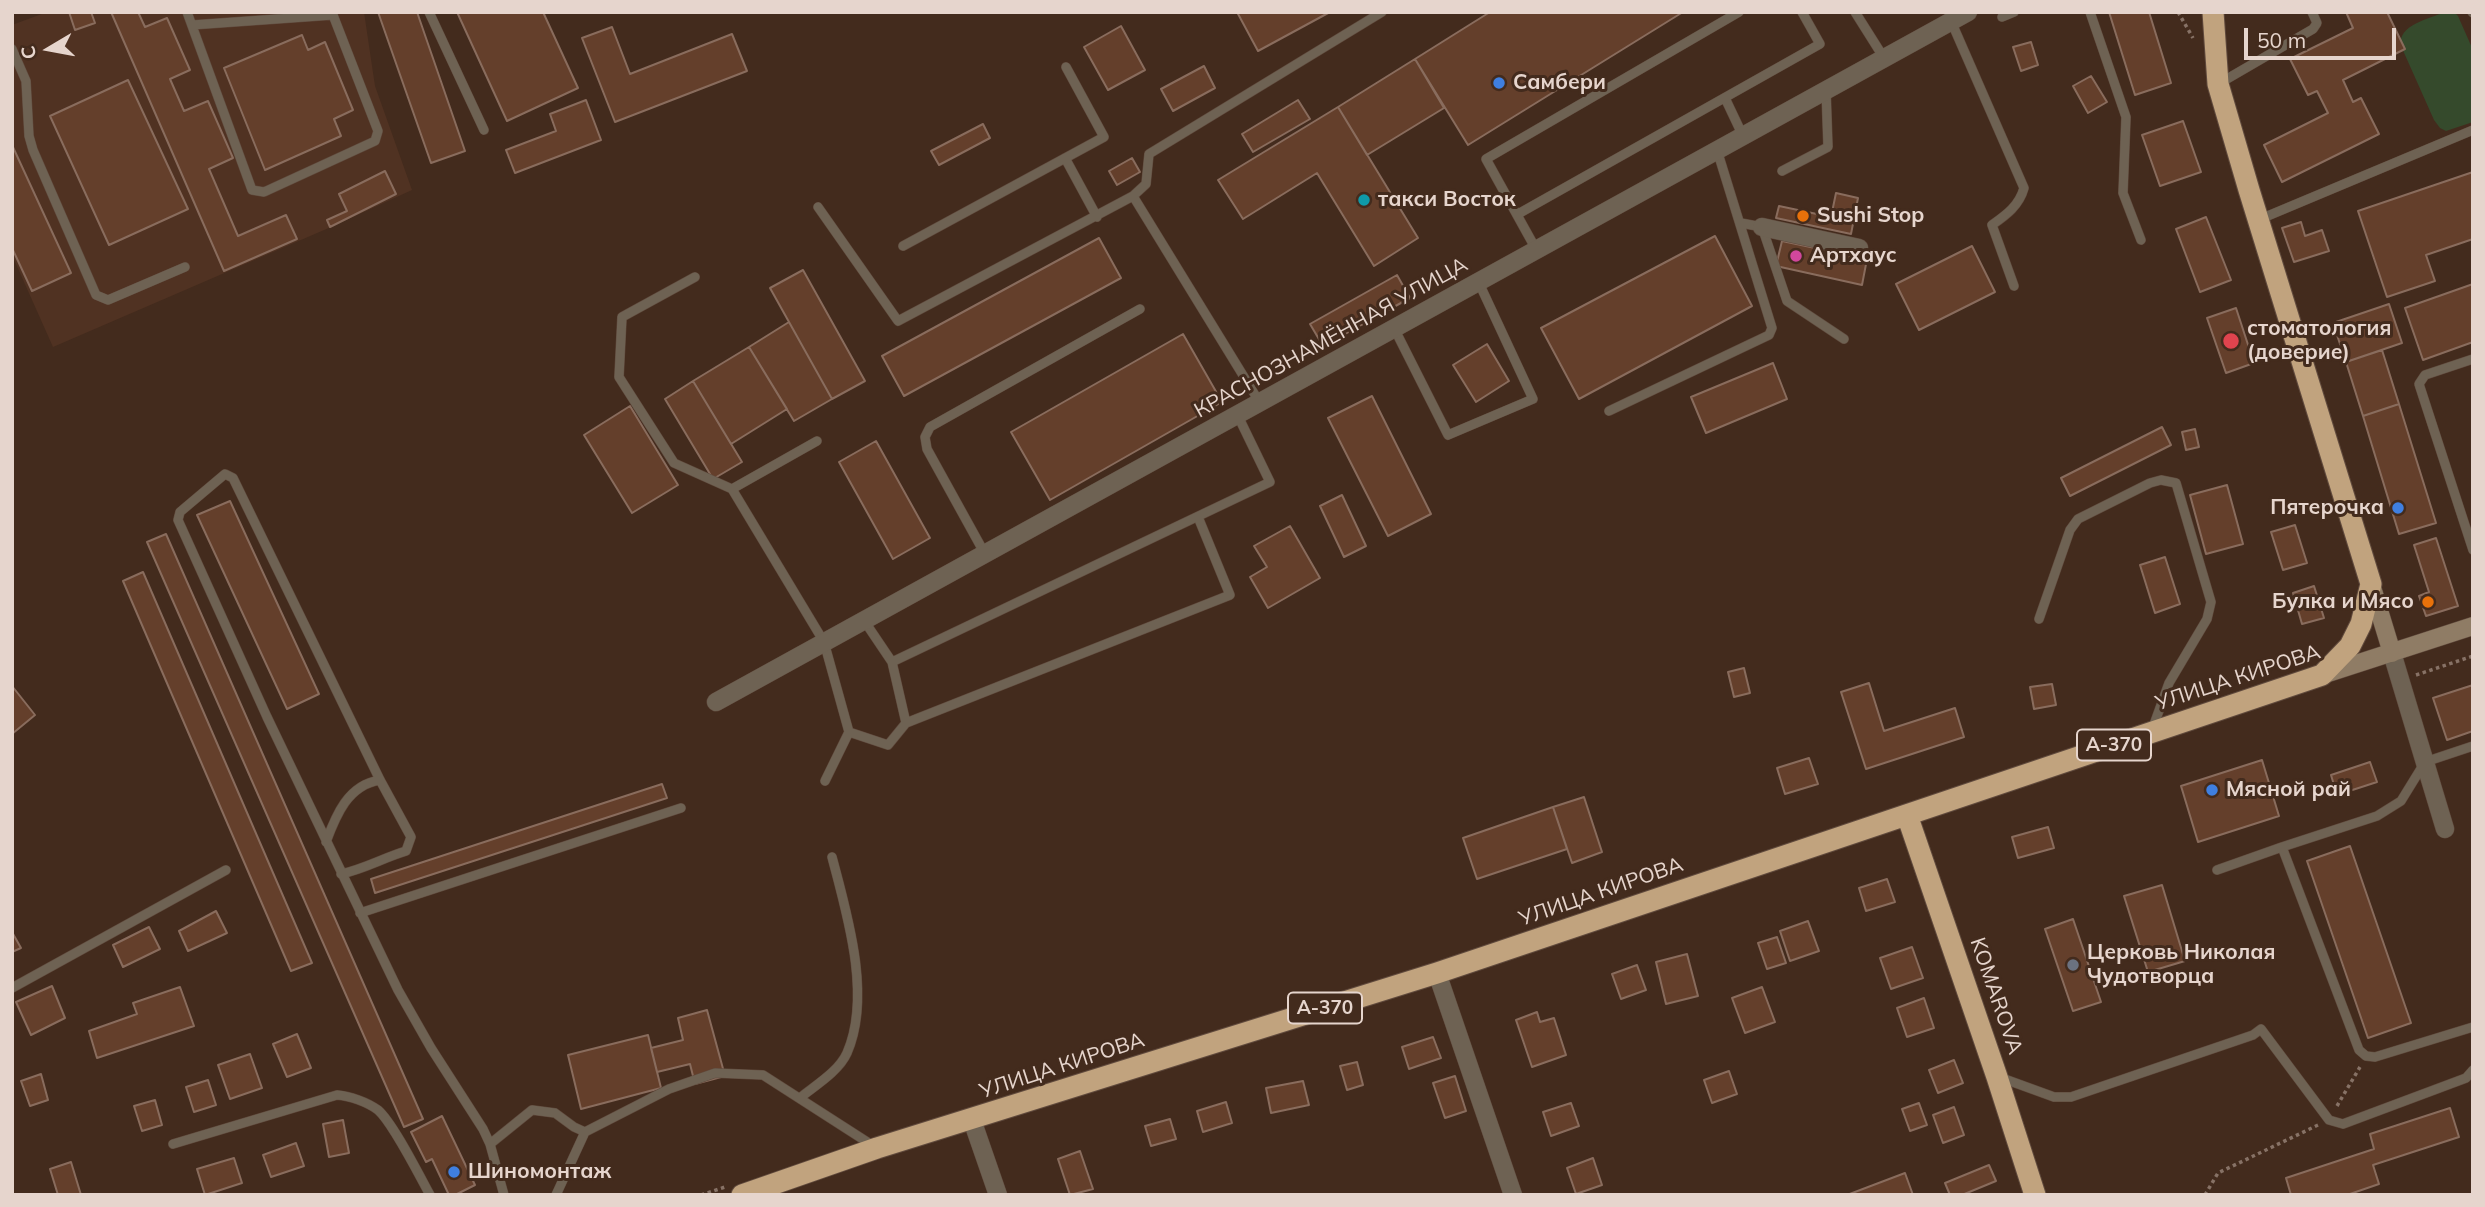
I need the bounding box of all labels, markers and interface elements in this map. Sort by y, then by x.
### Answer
north arrow [14,14,84,84]
scale bar [2247,14,2399,58]
text: 50 m [2257,27,2306,53]
text: С [15,44,41,61]
place label: Самбери [1513,70,1606,96]
marker: Самбери [1491,75,1507,91]
place label: такси Восток [1378,187,1516,213]
marker: такси Восток [1356,192,1372,208]
place label: Sushi Stop [1817,203,1924,229]
marker: Sushi Stop [1795,208,1811,224]
place label: Артхаус [1810,243,1897,269]
marker: Артхаус [1788,248,1804,264]
street label: КРАСНОЗНАМЁННАЯ УЛИЦА [1190,252,1472,424]
place label: стоматология (доверие) [2247,316,2391,366]
marker: стоматология (доверие) [2221,331,2241,351]
place label: Пятерочка [2270,495,2384,521]
marker: Пятерочка [2390,500,2406,516]
place label: Булка и Мясо [2272,589,2414,615]
marker: Булка и Мясо [2420,594,2436,610]
street label: УЛИЦА КИРОВА [2152,639,2324,717]
road number: А-370 [2077,730,2151,760]
place label: Мясной рай [2226,777,2351,803]
marker: Мясной рай [2204,782,2220,798]
street label: УЛИЦА КИРОВА [1516,852,1686,932]
street label: KOMAROVA [1964,934,2028,1058]
place label: Церковь Николая Чудотворца [2087,940,2276,990]
marker: Церковь Николая Чудотворца [2065,957,2081,973]
road number: А-370 [1288,992,1362,1024]
street label: УЛИЦА КИРОВА [976,1027,1148,1105]
place label: Шиномонтаж [468,1159,611,1185]
marker: Шиномонтаж [446,1164,462,1180]

